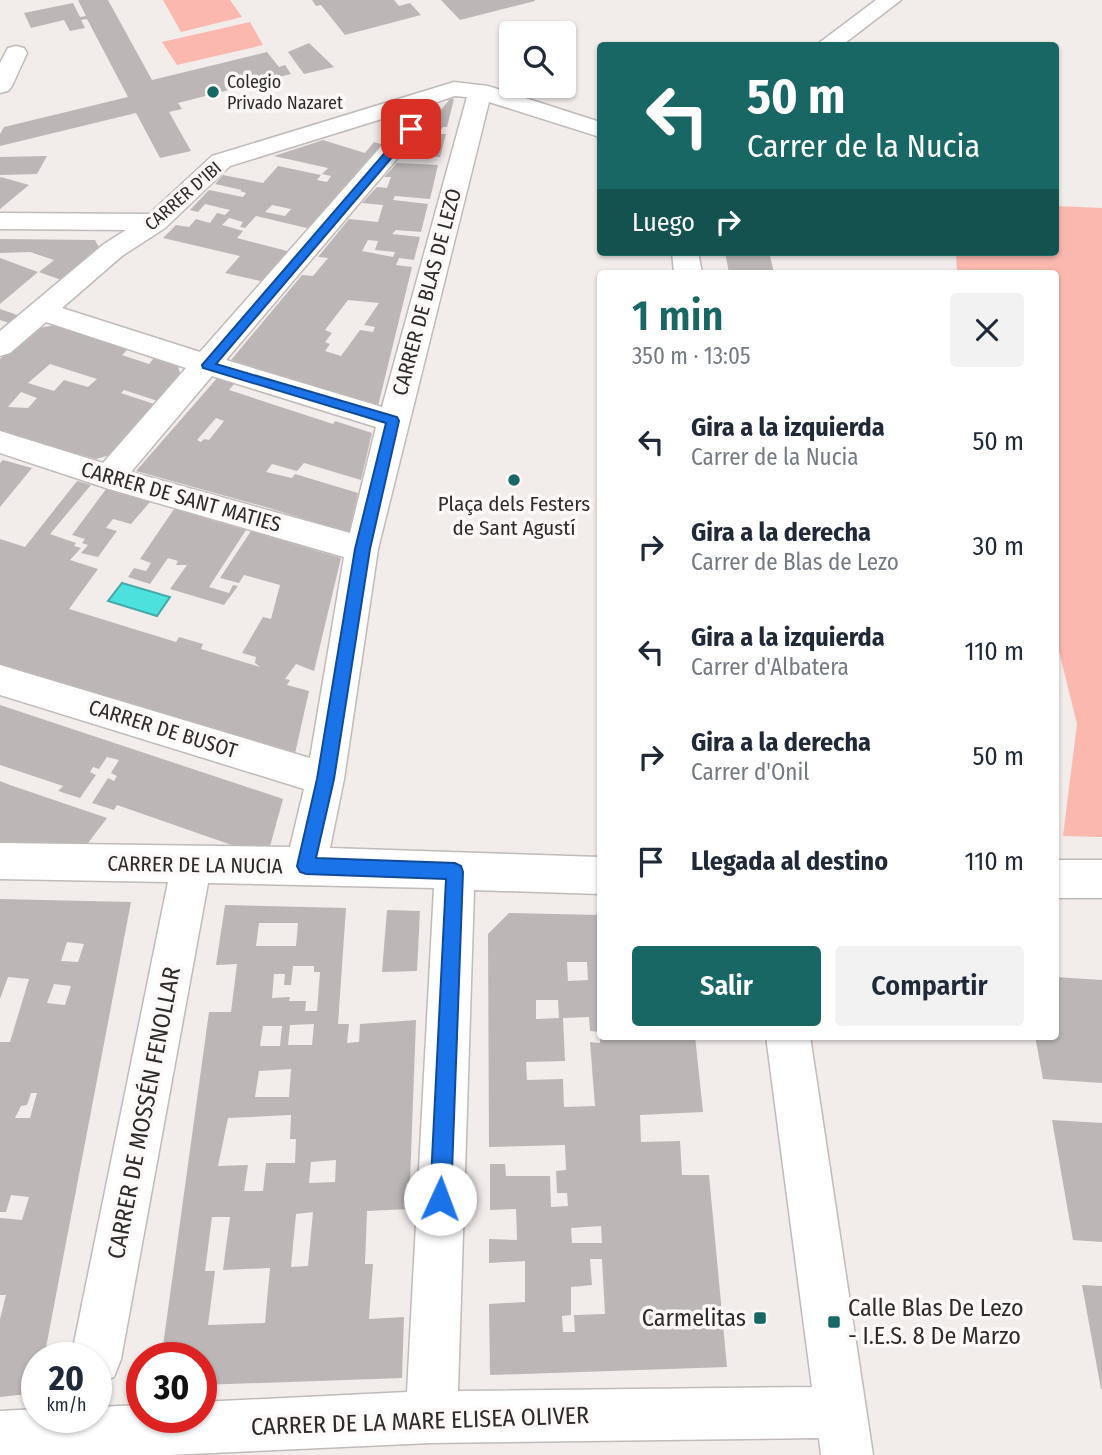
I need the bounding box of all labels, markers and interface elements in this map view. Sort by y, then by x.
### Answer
map controls [499,21,576,98]
button: search [499,21,576,98]
text: 50 m [747,67,845,126]
icon: left [632,70,723,161]
place label: Colegio Privado Nazaret [227,71,343,114]
marker: Colegio Privado Nazaret [205,84,221,100]
pin [381,99,441,159]
icon: arrive [392,110,430,148]
text: Carrer de la Nucia [747,127,980,165]
street label: CARRER D'IBI [140,157,226,235]
street label: CARRER DE BLAS DE LEZO [387,185,467,399]
icon: right [709,203,747,241]
text: Luego [632,207,695,238]
text: 1 min [632,291,723,341]
button: close [950,293,1024,367]
text: 350 m · 13:05 [632,342,750,370]
text: Gira a la izquierda [691,412,885,443]
icon: left [632,423,670,461]
text: 50 m [972,426,1024,457]
text: Carrer de la Nucia [691,443,859,471]
street label: CARRER DE SANT MATIES [78,456,284,538]
marker: Plaça dels Festers de Sant Agustí [506,472,522,488]
place label: Plaça dels Festers de Sant Agustí [438,491,590,541]
text: Gira a la derecha [691,517,871,548]
icon: right [632,528,670,566]
text: 30 m [973,531,1024,562]
text: Carrer de Blas de Lezo [691,548,899,576]
text: Gira a la izquierda [691,622,885,653]
icon: left [632,633,670,671]
text: 110 m [964,636,1024,667]
text: Carrer d'Albatera [691,653,849,681]
street label: CARRER DE BUSOT [86,694,241,764]
text: Gira a la derecha [691,727,871,758]
icon: right [632,738,670,776]
text: 50 m [972,741,1024,772]
text: Carrer d'Onil [691,758,809,786]
icon: arrive [632,843,670,881]
text: Llegada al destino [691,846,888,877]
text: 110 m [964,846,1024,877]
street label: CARRER DE LA NUCIA [107,850,283,880]
button: Salir [632,946,821,1026]
button: Compartir [835,946,1024,1026]
street label: CARRER DE MOSSÉN FENOLLAR [101,964,186,1261]
position arrow [403,1162,477,1236]
place label: Calle Blas De Lezo - I.E.S. 8 De Marzo [848,1294,1024,1350]
place label: Carmelitas [642,1304,746,1332]
marker: Carmelitas [752,1310,768,1326]
marker: Calle Blas De Lezo - I.E.S. 8 De Marzo [826,1314,842,1330]
speed limit sign: 30 [126,1342,217,1433]
text: 20 [49,1357,84,1399]
text: km/h [46,1394,87,1416]
street label: CARRER DE LA MARE ELISEA OLIVER [250,1401,590,1441]

